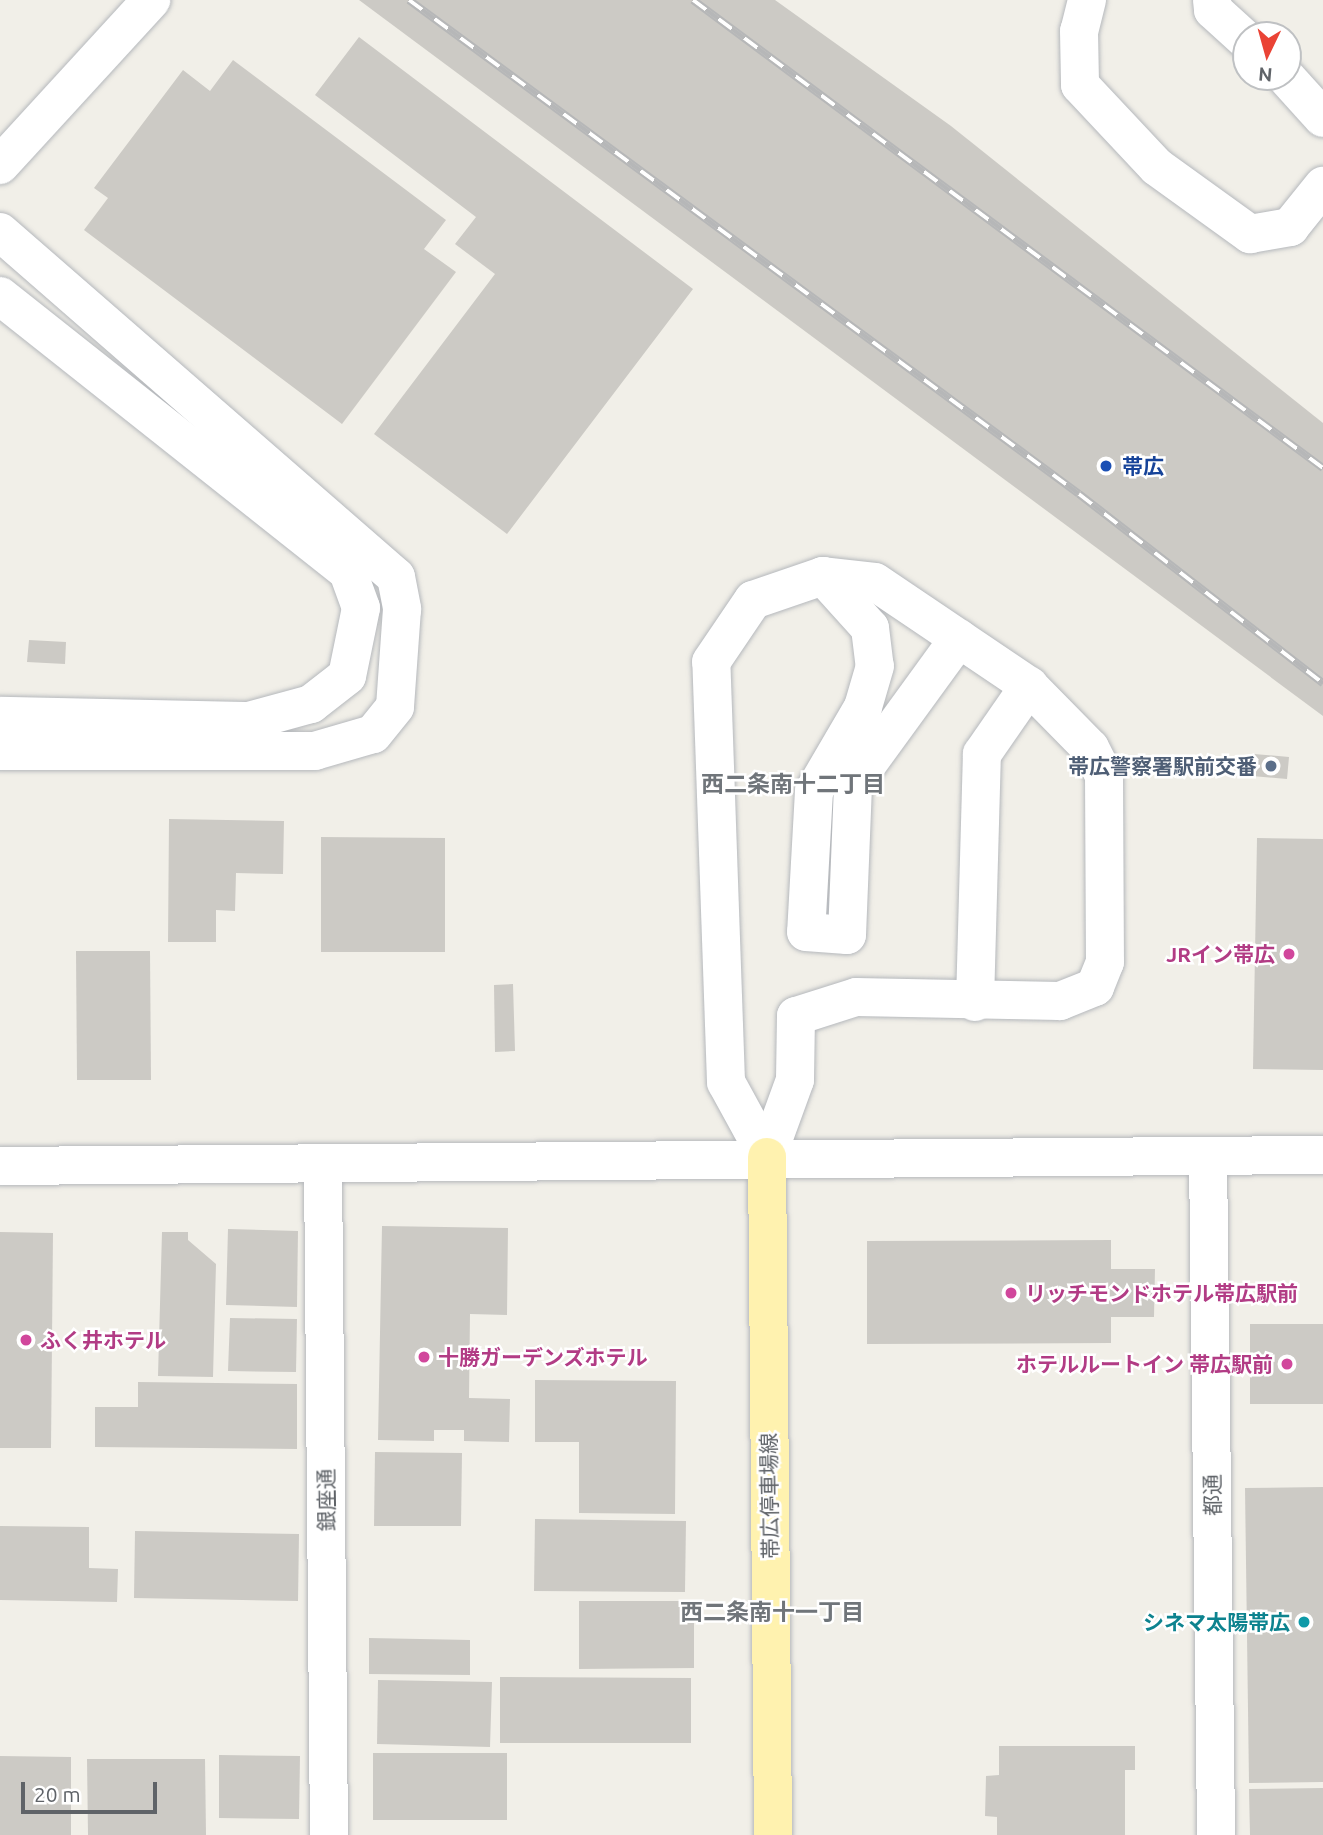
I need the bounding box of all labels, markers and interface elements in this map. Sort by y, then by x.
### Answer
north arrow [1232,21,1302,91]
text: N [1257,63,1273,87]
place label: 帯広 [1122,453,1164,479]
marker: 帯広 [1096,456,1116,476]
place label: 帯広警察署駅前交番 [1068,753,1257,779]
marker: 帯広警察署駅前交番 [1263,758,1279,774]
district label: 西二条南十二丁目 [701,770,885,798]
place label: JRイン帯広 [1166,941,1275,967]
marker: JRイン帯広 [1281,946,1297,962]
place label: リッチモンドホテル帯広駅前 [1025,1280,1298,1306]
marker: リッチモンドホテル帯広駅前 [1003,1285,1019,1301]
place label: ふく井ホテル [40,1327,166,1353]
marker: ふく井ホテル [18,1332,34,1348]
place label: 十勝ガーデンズホテル [438,1344,648,1370]
marker: 十勝ガーデンズホテル [416,1349,432,1365]
place label: ホテルルートイン 帯広駅前 [1016,1351,1273,1377]
marker: ホテルルートイン 帯広駅前 [1279,1356,1295,1372]
street label: 帯広停車場線 [755,1433,783,1559]
street label: 銀座通 [313,1468,339,1532]
street label: 都通 [1199,1474,1225,1516]
district label: 西二条南十一丁目 [680,1598,864,1626]
place label: シネマ太陽帯広 [1143,1609,1290,1635]
marker: シネマ太陽帯広 [1296,1614,1312,1630]
scale bar [24,1769,161,1813]
text: 20 m [34,1782,81,1806]

